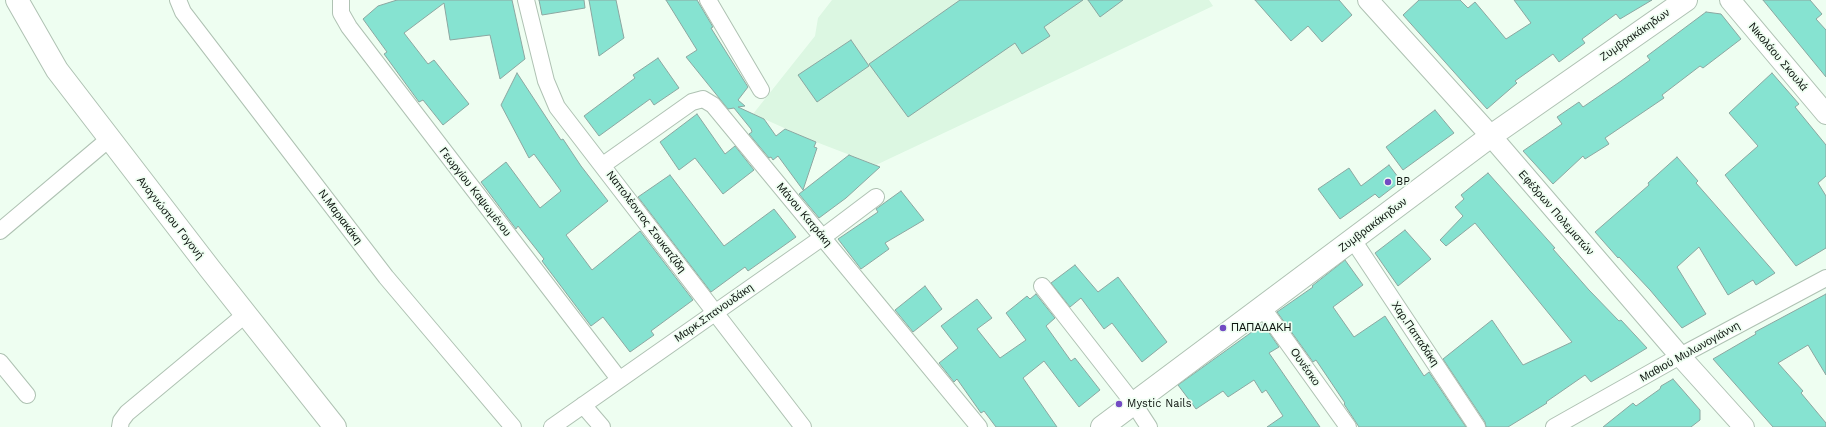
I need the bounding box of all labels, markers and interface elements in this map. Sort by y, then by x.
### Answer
street label: Ζυμβρακάκηδων [1598,6,1672,64]
street label: Νικολάου Σκουλά [1746,20,1810,94]
street label: Γεωργίου Καψωμένου [436,145,514,239]
street label: Ναπολέοντος Σουκατζίδη [603,168,689,276]
street label: Εφέδρων Πολεμιστών [1516,168,1596,258]
street label: Αναγνώστου Γογονή [134,174,206,262]
place label: BP [1396,175,1410,189]
marker: BP [1383,177,1393,187]
street label: Μάνου Κατράκη [774,180,834,250]
street label: Ν.Μαριακάκη [315,187,365,247]
street label: Ζυμβρακάκηδων [1336,195,1410,255]
street label: Μαρκ.Σπανουδάκη [672,281,756,345]
street label: Χαρ.Παπαδάκη [1388,299,1442,369]
street label: Μαθιού Μυλωνογιάννη [1638,319,1742,385]
place label: ΠΑΠΑΔΑΚΗ [1231,321,1292,335]
marker: ΠΑΠΑΔΑΚΗ [1218,323,1228,333]
street label: Ουνέσκο [1287,346,1323,388]
place label: Mystic Nails [1127,397,1191,411]
marker: Mystic Nails [1114,399,1124,409]

